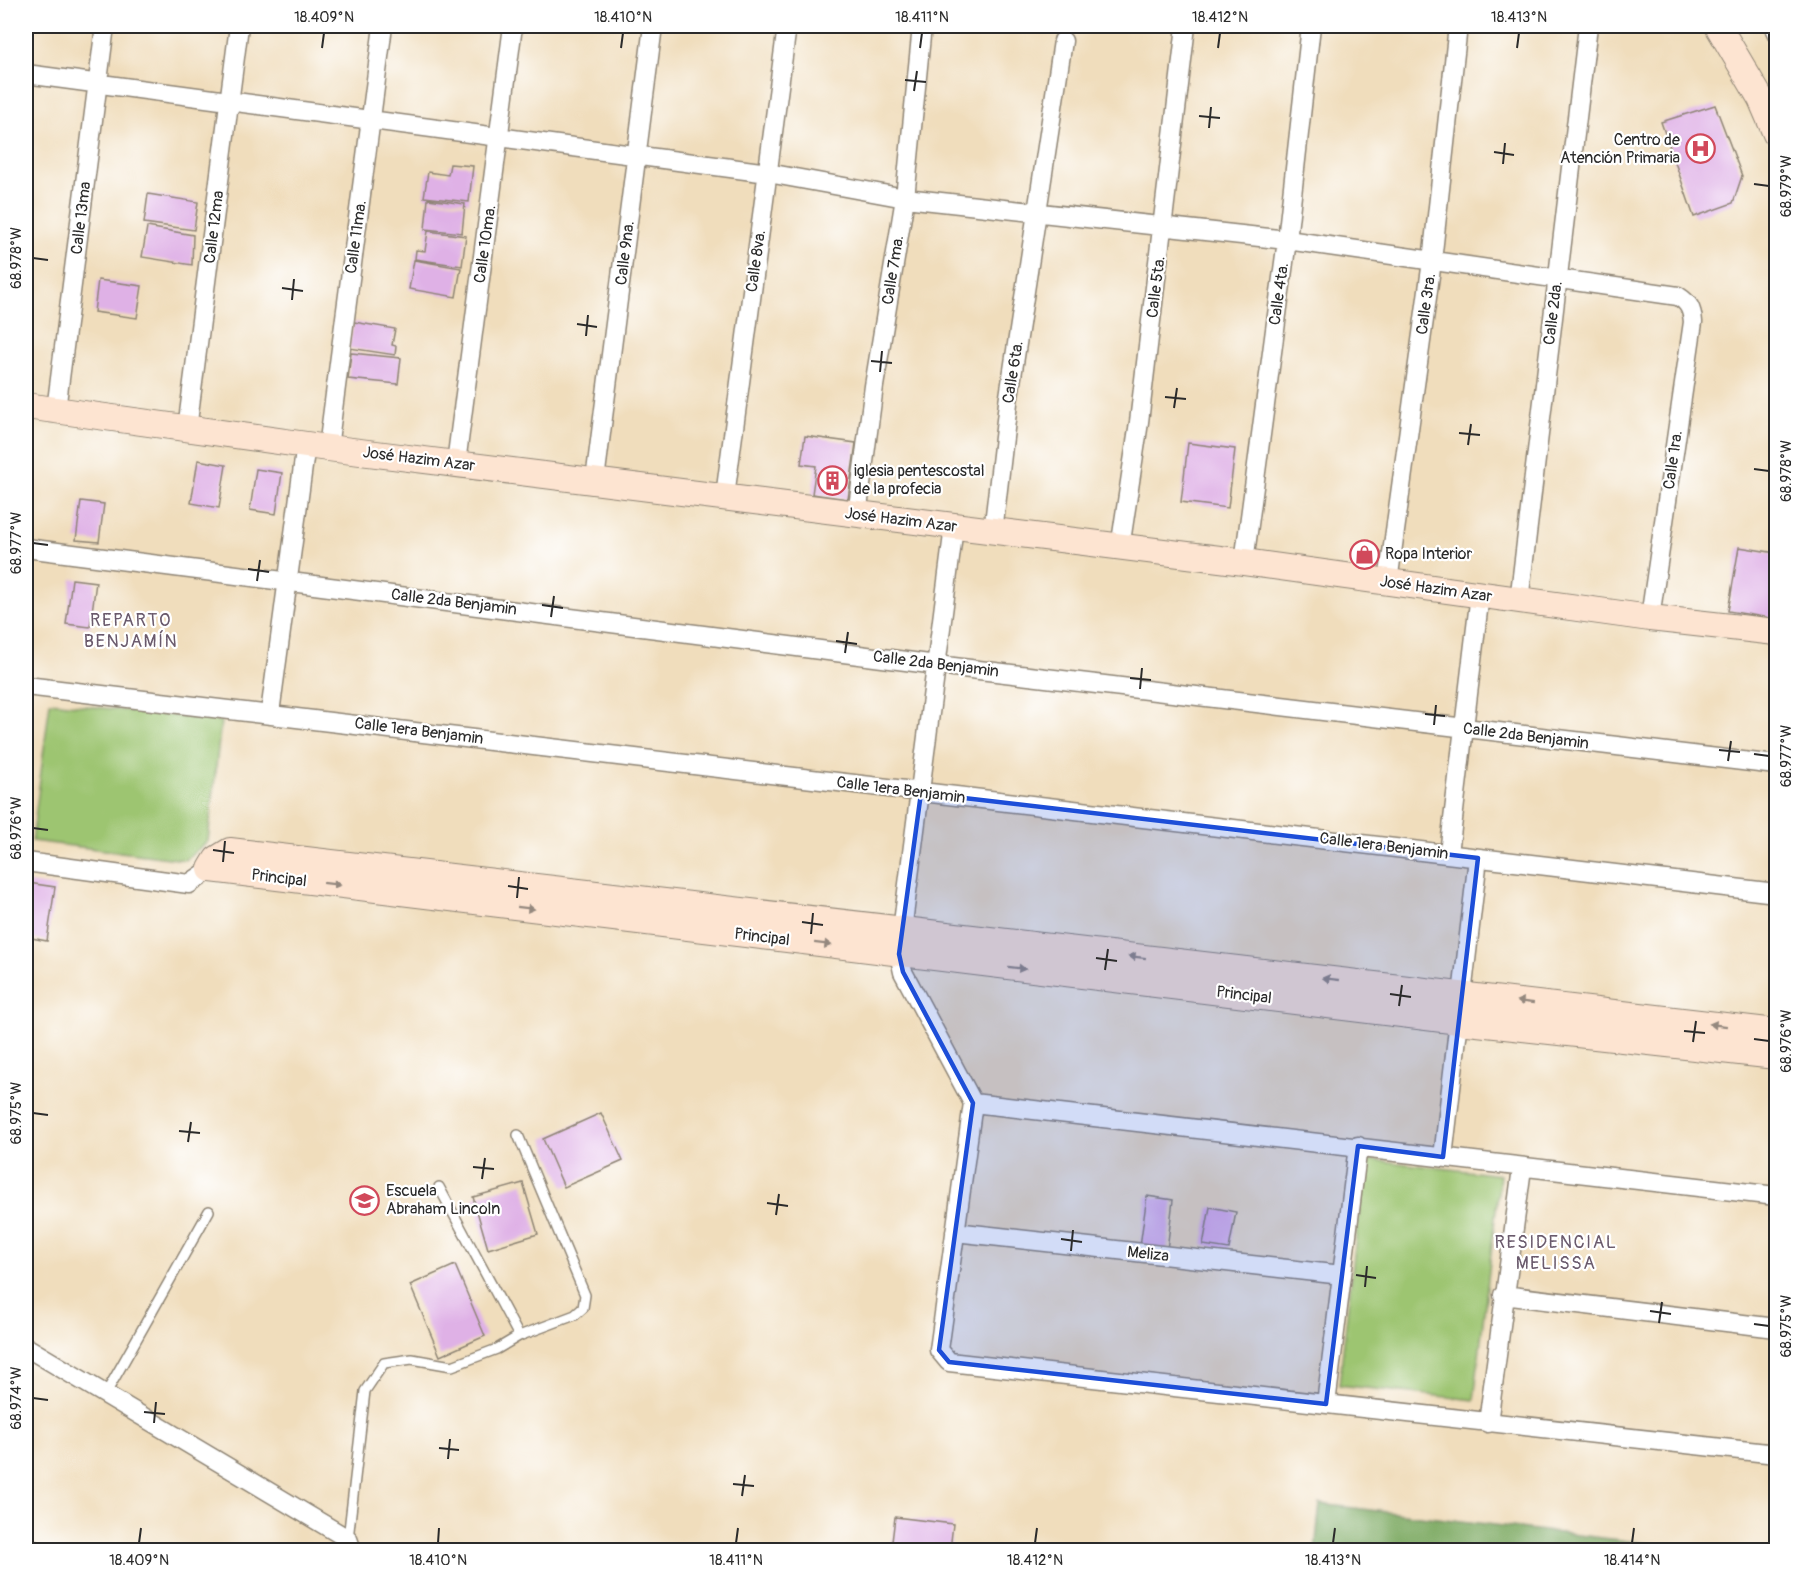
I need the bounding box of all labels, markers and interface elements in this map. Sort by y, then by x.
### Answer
text: 18.409°N [294,8,354,27]
text: 18.410°N [594,8,652,27]
text: 18.411°N [895,8,949,27]
text: 18.412°N [1192,8,1248,27]
text: 18.413°N [1491,8,1547,27]
place label: Centro de Atención Primaria [1560,130,1680,168]
hospital icon: Centro de Atención Primaria [1685,133,1717,165]
text: 68.979°W [1777,155,1796,217]
street label: Calle 13ma [67,180,95,256]
street label: Calle 12ma [200,189,228,265]
street label: Calle 11ma. [341,199,371,275]
street label: Calle 10ma. [470,204,500,284]
street label: Calle 9na. [611,220,639,286]
text: 68.978°W [7,227,26,289]
street label: Calle 8va. [742,229,770,293]
street label: Calle 7ma. [878,234,908,306]
street label: Calle 5ta. [1142,255,1170,319]
street label: Calle 4ta. [1265,261,1293,327]
street label: Calle 3ra. [1412,272,1440,336]
street label: Calle 2da. [1539,280,1567,346]
street label: Calle 6ta. [998,339,1028,405]
street label: Calle 1ra. [1659,429,1687,491]
text: 68.978°W [1777,440,1796,502]
street label: José Hazim Azar [362,442,477,476]
place label: iglesia pentescostal de la profecia [854,461,985,499]
building icon: iglesia pentescostal de la profecia [817,464,849,496]
street label: José Hazim Azar [844,503,959,537]
text: 68.977°W [7,512,26,574]
shop icon: Ropa Interior [1348,538,1380,570]
place label: Ropa Interior [1385,544,1472,564]
street label: José Hazim Azar [1379,571,1494,607]
street label: Calle 2da Benjamin [390,584,518,620]
district label: REPARTO BENJAMÍN [84,609,178,653]
street label: Calle 2da Benjamin [872,646,1000,682]
street label: Calle 1era Benjamin [353,713,485,749]
street label: Calle 2da Benjamin [1462,718,1590,754]
text: 68.977°W [1777,725,1796,787]
street label: Calle 1era Benjamin [835,772,967,808]
text: 68.976°W [7,796,26,860]
street label: Calle 1era Benjamin [1318,828,1450,864]
street label: Principal [250,865,308,891]
one-way arrow [323,879,342,889]
one-way arrow [516,903,535,913]
street label: Principal [733,924,791,950]
one-way arrow [814,940,833,949]
one-way arrow [1128,952,1147,962]
one-way arrow [1008,963,1027,973]
one-way arrow [1322,975,1341,984]
street label: Principal [1215,982,1273,1008]
one-way arrow [1515,997,1534,1007]
text: 68.976°W [1777,1009,1796,1073]
one-way arrow [1709,1021,1728,1030]
text: 68.975°W [7,1081,26,1144]
place label: Escuela Abraham Lincoln [386,1181,500,1219]
school or university icon: Escuela Abraham Lincoln [349,1184,381,1216]
district label: RESIDENCIAL MELISSA [1494,1231,1618,1275]
street label: Meliza [1126,1242,1170,1266]
text: 68.975°W [1777,1294,1796,1357]
text: 68.974°W [7,1366,26,1430]
text: 18.409°N [109,1551,169,1570]
text: 18.410°N [409,1551,467,1570]
text: 18.411°N [709,1551,763,1570]
text: 18.412°N [1007,1551,1063,1570]
text: 18.413°N [1305,1551,1361,1570]
text: 18.414°N [1604,1551,1660,1570]

